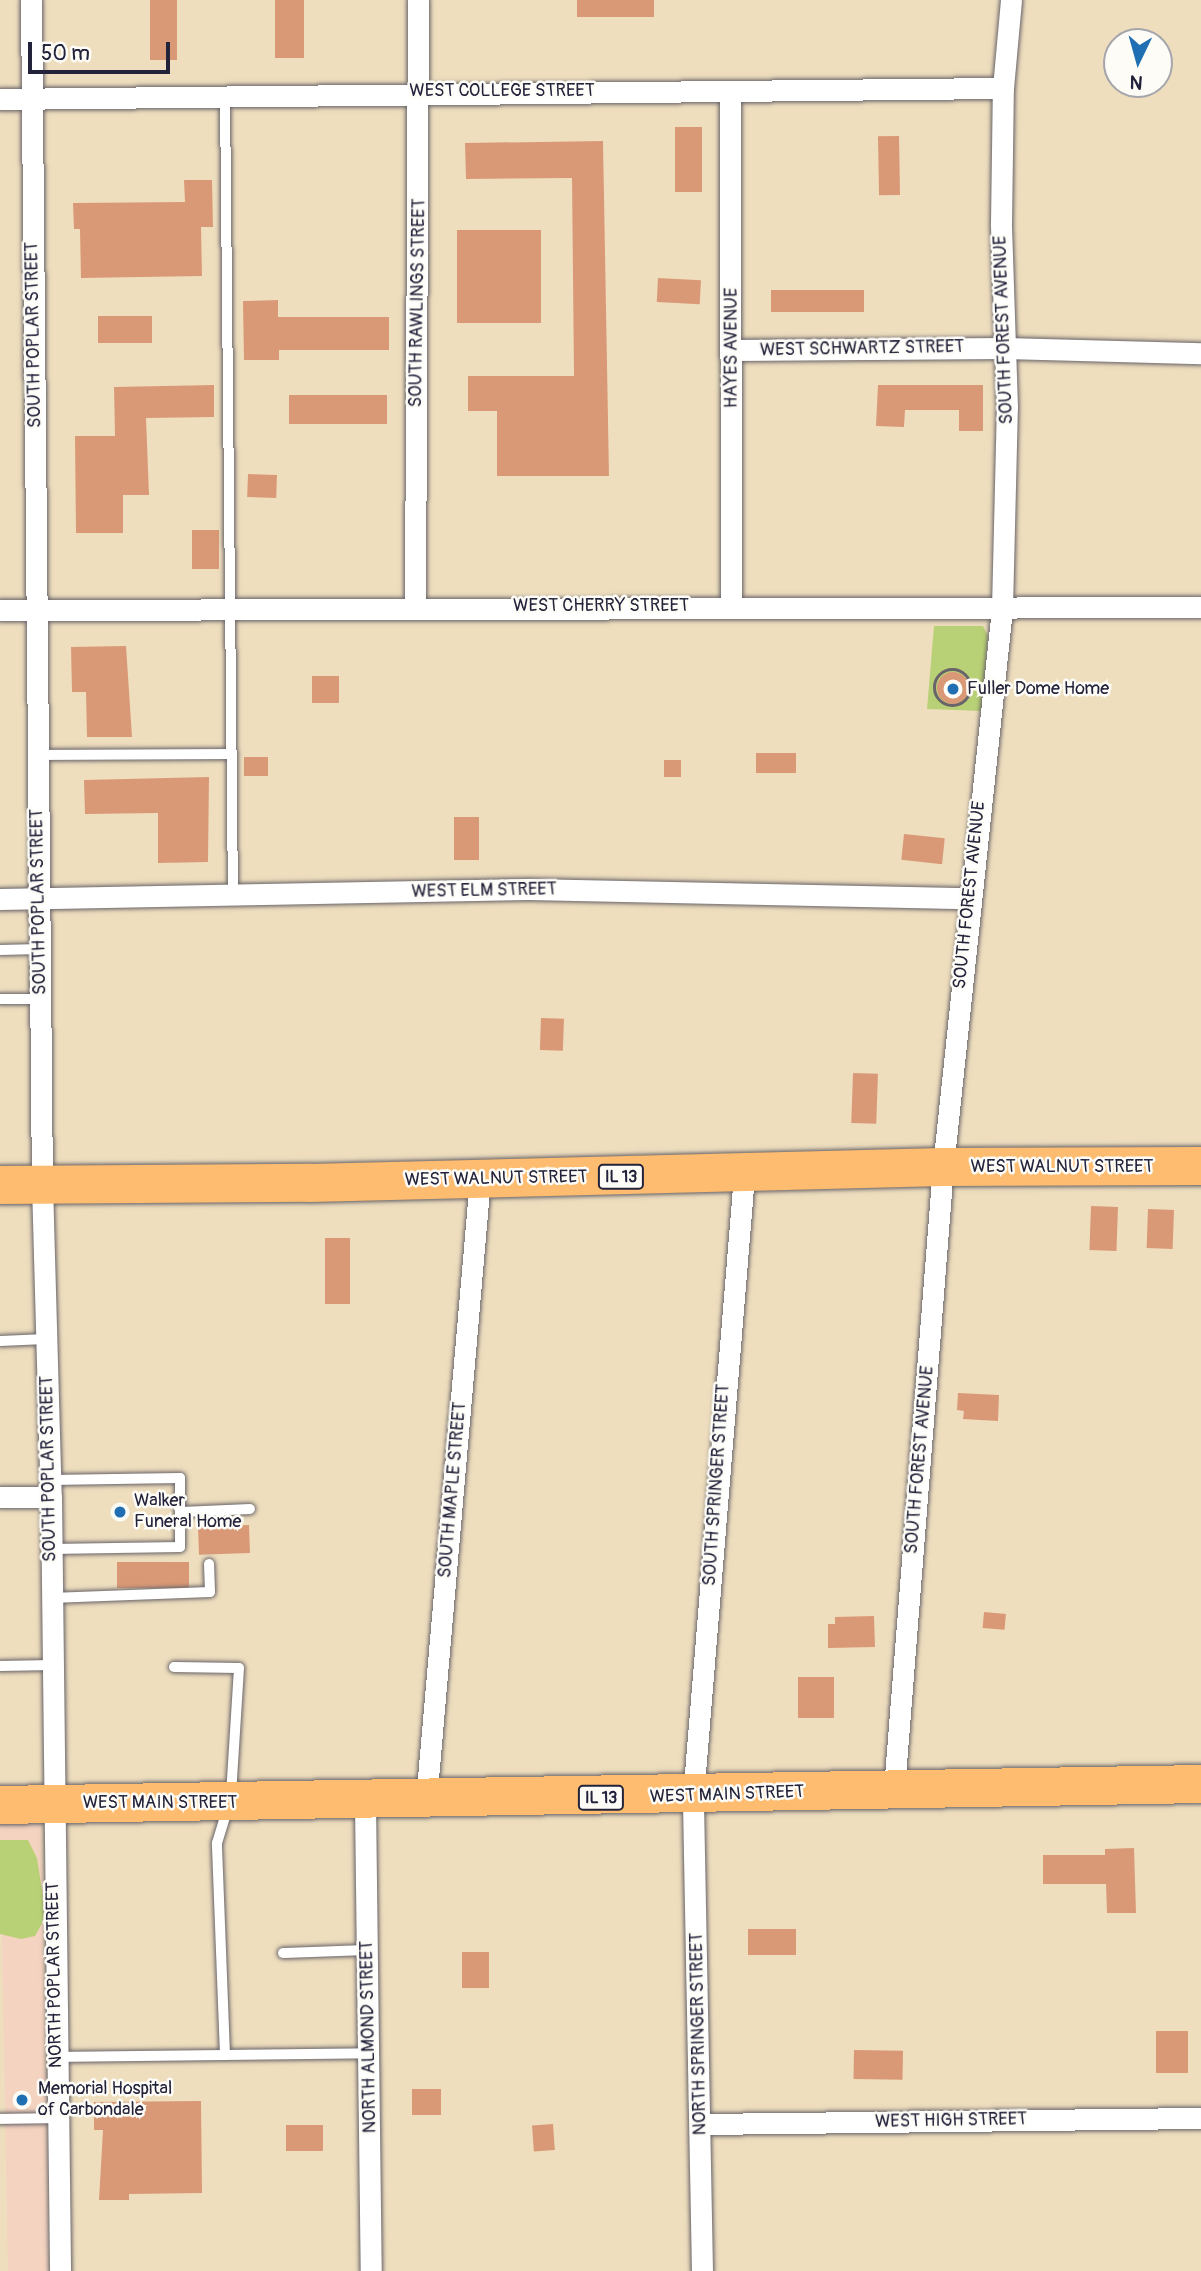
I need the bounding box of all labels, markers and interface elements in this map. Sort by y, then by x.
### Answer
scale bar [32,28,173,72]
north arrow [1103,28,1173,98]
text: 50 m [41,40,90,67]
text: N [1129,69,1144,94]
street label: WEST COLLEGE STREET [409,80,595,102]
street label: SOUTH RAWLINGS STREET [405,198,431,408]
street label: SOUTH FOREST AVENUE [990,235,1018,425]
street label: SOUTH POPLAR STREET [22,242,46,428]
street label: HAYES AVENUE [721,288,743,408]
street label: WEST SCHWARTZ STREET [760,336,964,362]
street label: WEST CHERRY STREET [513,595,689,617]
place label: Fuller Dome Home [967,678,1109,700]
marker: Fuller Dome Home [945,681,961,697]
street label: SOUTH FOREST AVENUE [949,800,991,990]
street label: SOUTH POPLAR STREET [27,809,51,995]
street label: WEST ELM STREET [411,879,557,903]
street label: WEST WALNUT STREET [971,1156,1153,1178]
road number: IL 13 [596,1164,646,1190]
street label: WEST WALNUT STREET [404,1167,588,1191]
street label: SOUTH FOREST AVENUE [901,1365,939,1555]
street label: SOUTH POPLAR STREET [37,1376,61,1562]
street label: SOUTH SPRINGER STREET [699,1383,735,1587]
street label: SOUTH MAPLE STREET [435,1401,471,1579]
place label: Walker Funeral Home [134,1491,241,1534]
marker: Walker Funeral Home [112,1504,128,1520]
street label: WEST MAIN STREET [649,1782,805,1808]
road number: IL 13 [576,1786,626,1810]
street label: WEST MAIN STREET [83,1792,237,1814]
street label: NORTH POPLAR STREET [43,1882,67,2068]
street label: NORTH SPRINGER STREET [686,1933,712,2135]
street label: NORTH ALMOND STREET [357,1941,381,2133]
place label: Memorial Hospital of Carbondale [38,2079,172,2122]
marker: Memorial Hospital of Carbondale [12,2090,32,2110]
street label: WEST HIGH STREET [875,2109,1027,2133]

